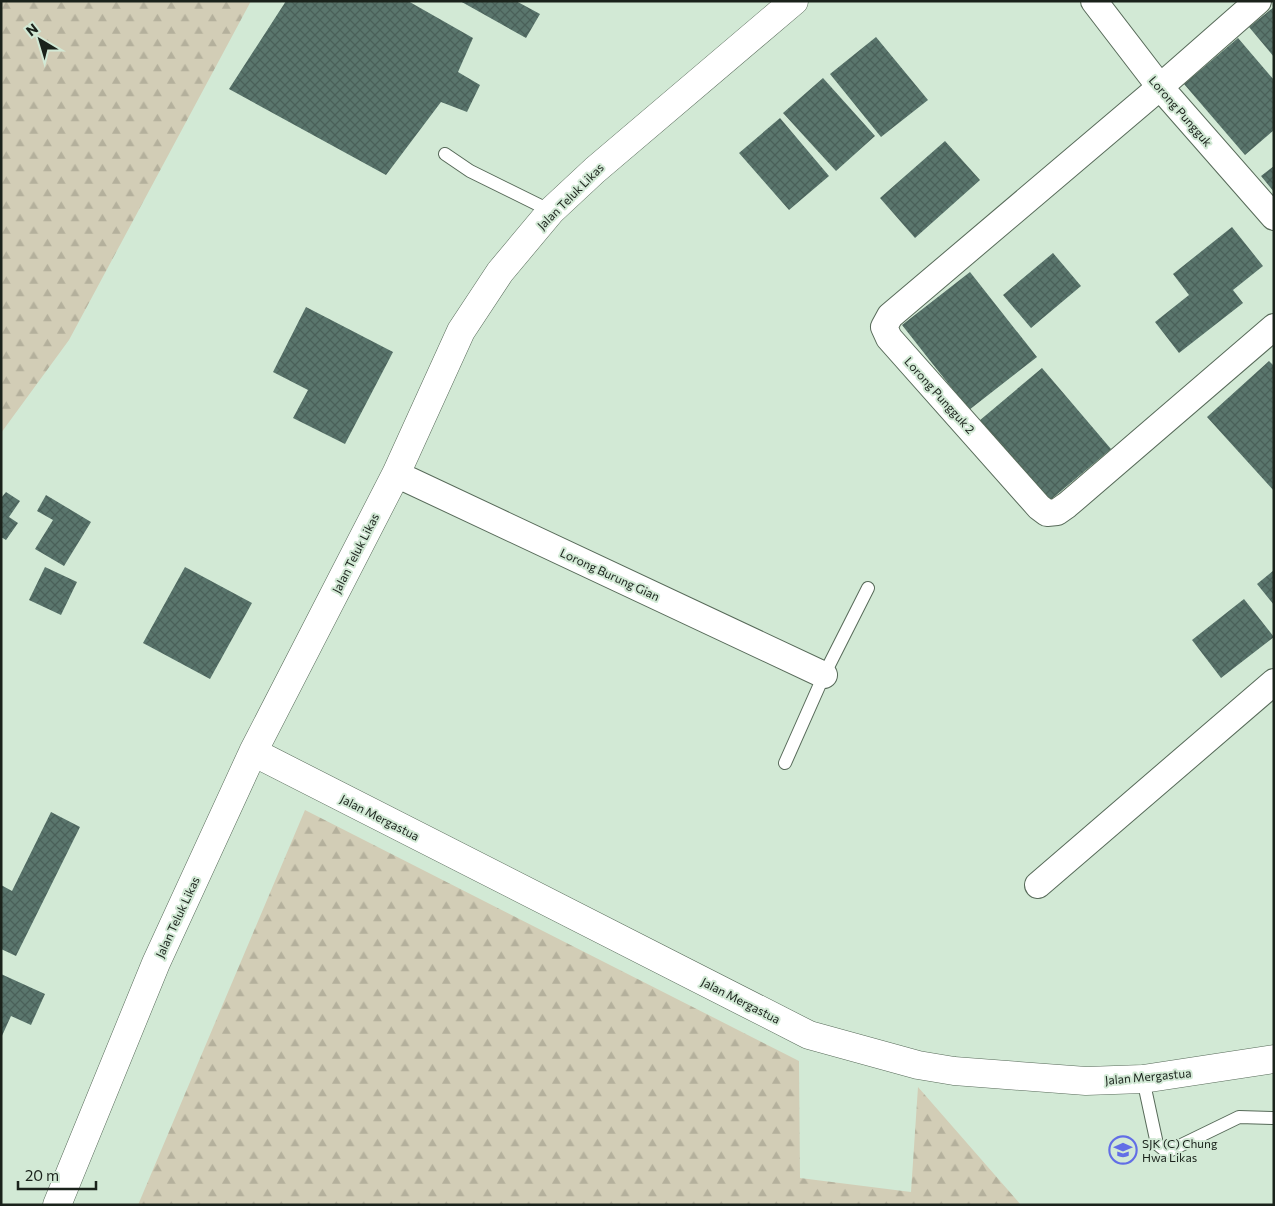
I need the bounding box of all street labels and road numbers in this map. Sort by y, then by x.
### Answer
street label: Lorong Pungguk [1147,73,1216,149]
street label: Jalan Teluk Likas [534,160,607,233]
street label: Lorong Pungguk 2 [902,354,978,436]
street label: Jalan Teluk Likas [329,511,382,596]
street label: Lorong Burung Gian [558,545,662,603]
street label: Jalan Mergastua [338,791,422,844]
street label: Jalan Teluk Likas [152,874,203,960]
street label: Jalan Mergastua [699,974,783,1027]
street label: Jalan Mergastua [1104,1065,1192,1088]

